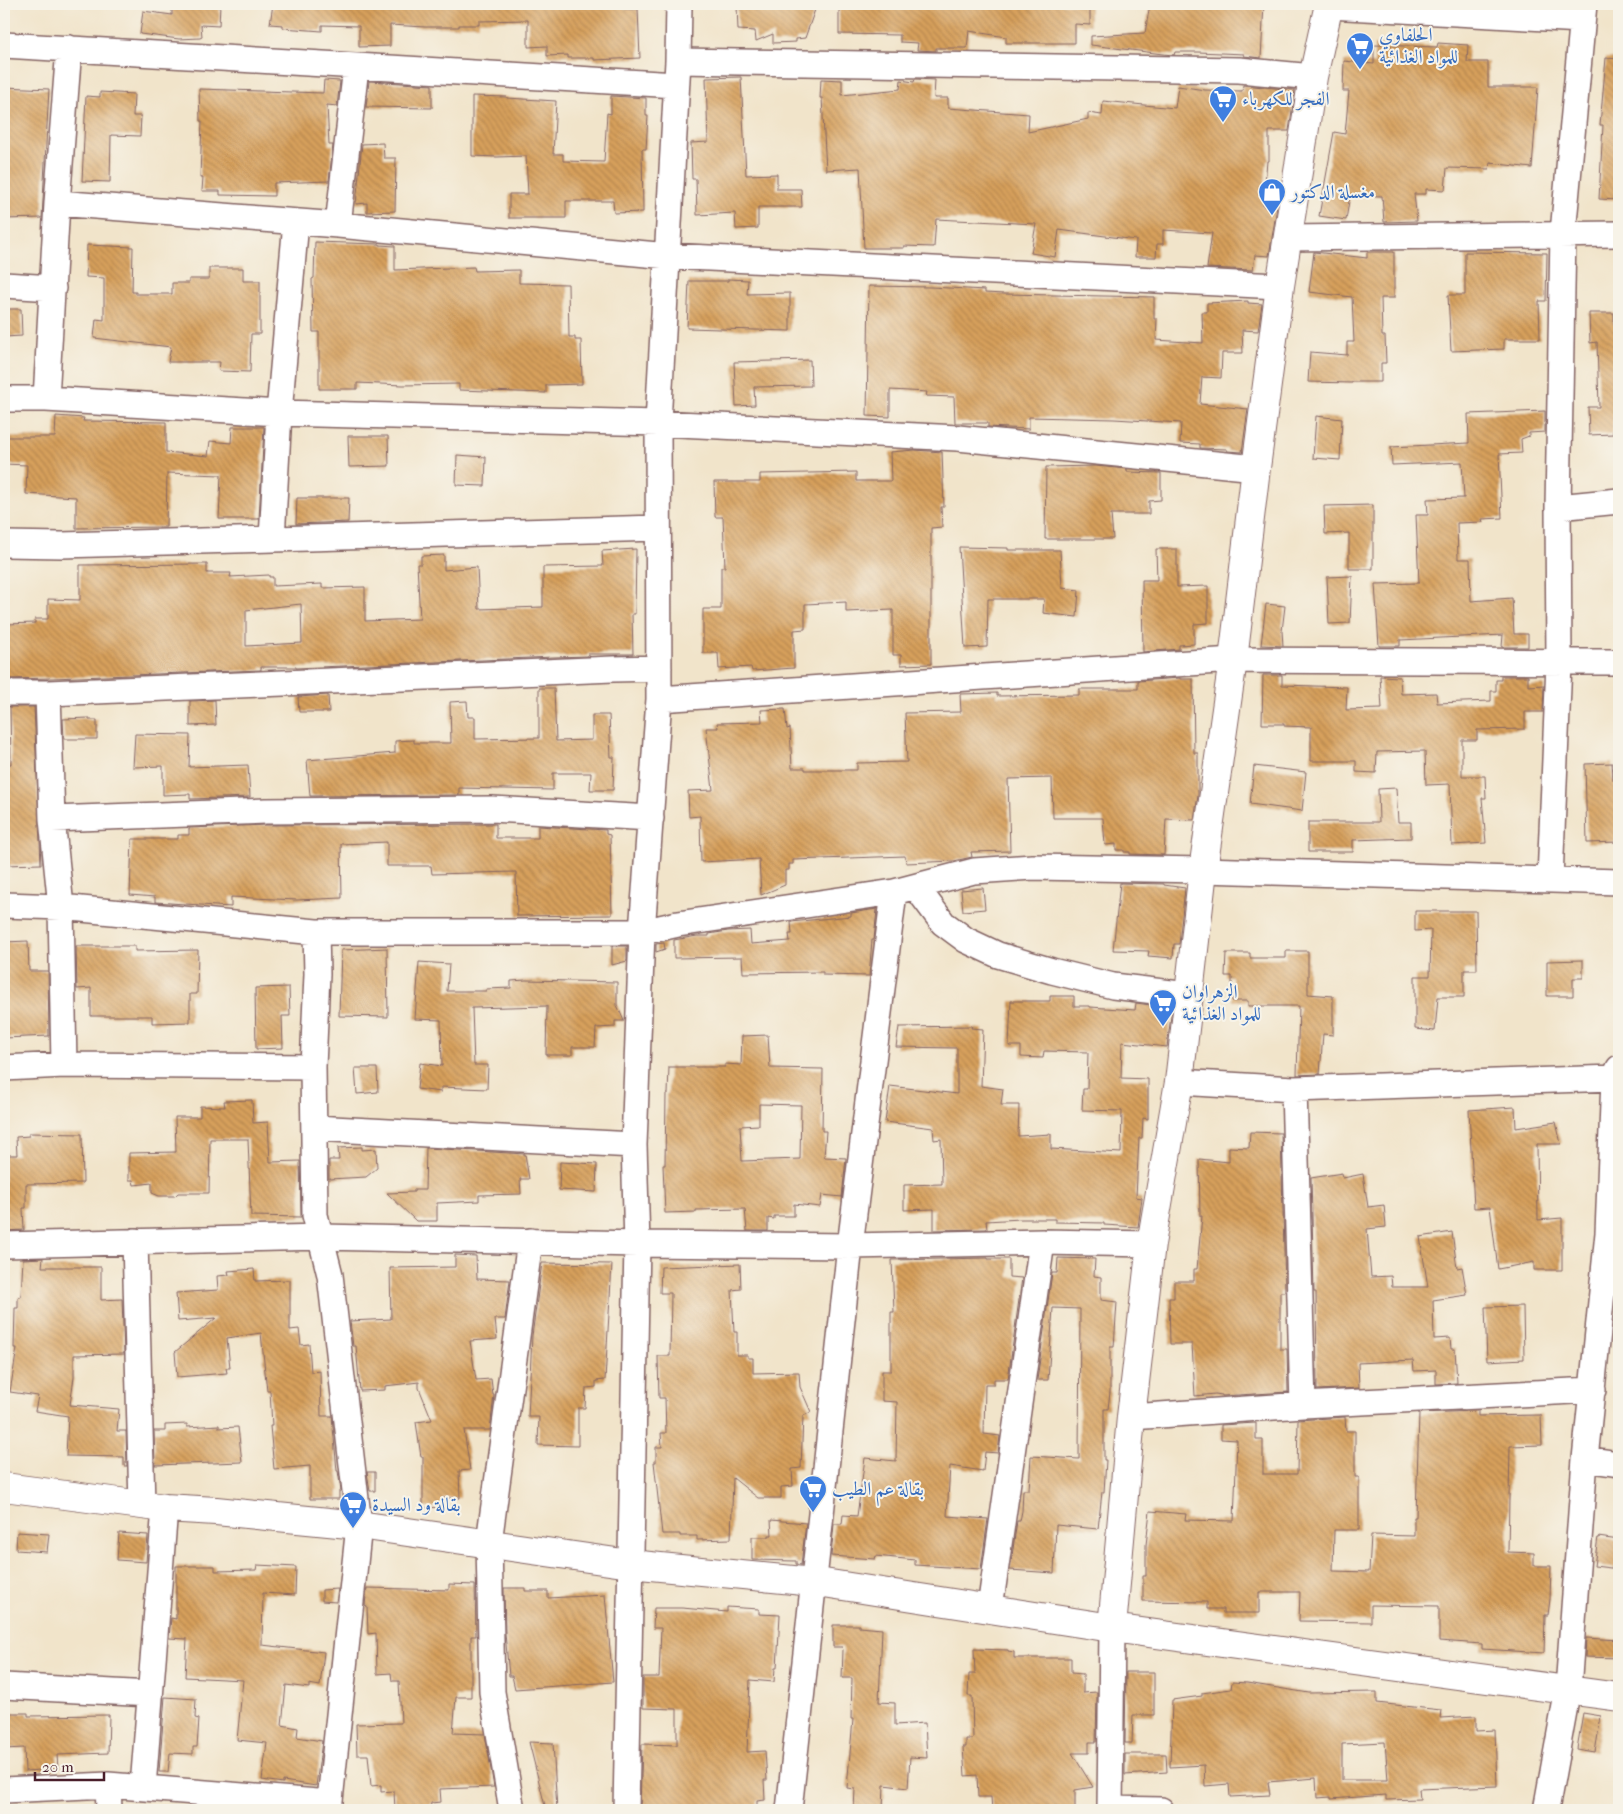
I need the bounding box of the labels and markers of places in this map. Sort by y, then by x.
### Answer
place label: الحلفاوي للمواد الغذائية [1379,24,1458,69]
supermarket icon: الحلفاوي للمواد الغذائية [1345,31,1375,70]
supermarket icon: الفجر للكهرباء [1208,84,1238,123]
place label: الفجر للكهرباء [1242,88,1330,111]
shop icon: مغسلة الدكتور [1257,177,1287,216]
place label: مغسلة الدكتور [1289,181,1375,204]
place label: الزهراوان للمواد الغذائية [1182,981,1261,1026]
supermarket icon: الزهراوان للمواد الغذائية [1148,988,1178,1027]
supermarket icon: بقالة عم الطيب [798,1474,828,1513]
place label: بقالة عم الطيب [832,1478,924,1507]
supermarket icon: بقالة ود السيدة [338,1490,368,1529]
place label: بقالة ود السيدة [372,1494,461,1516]

